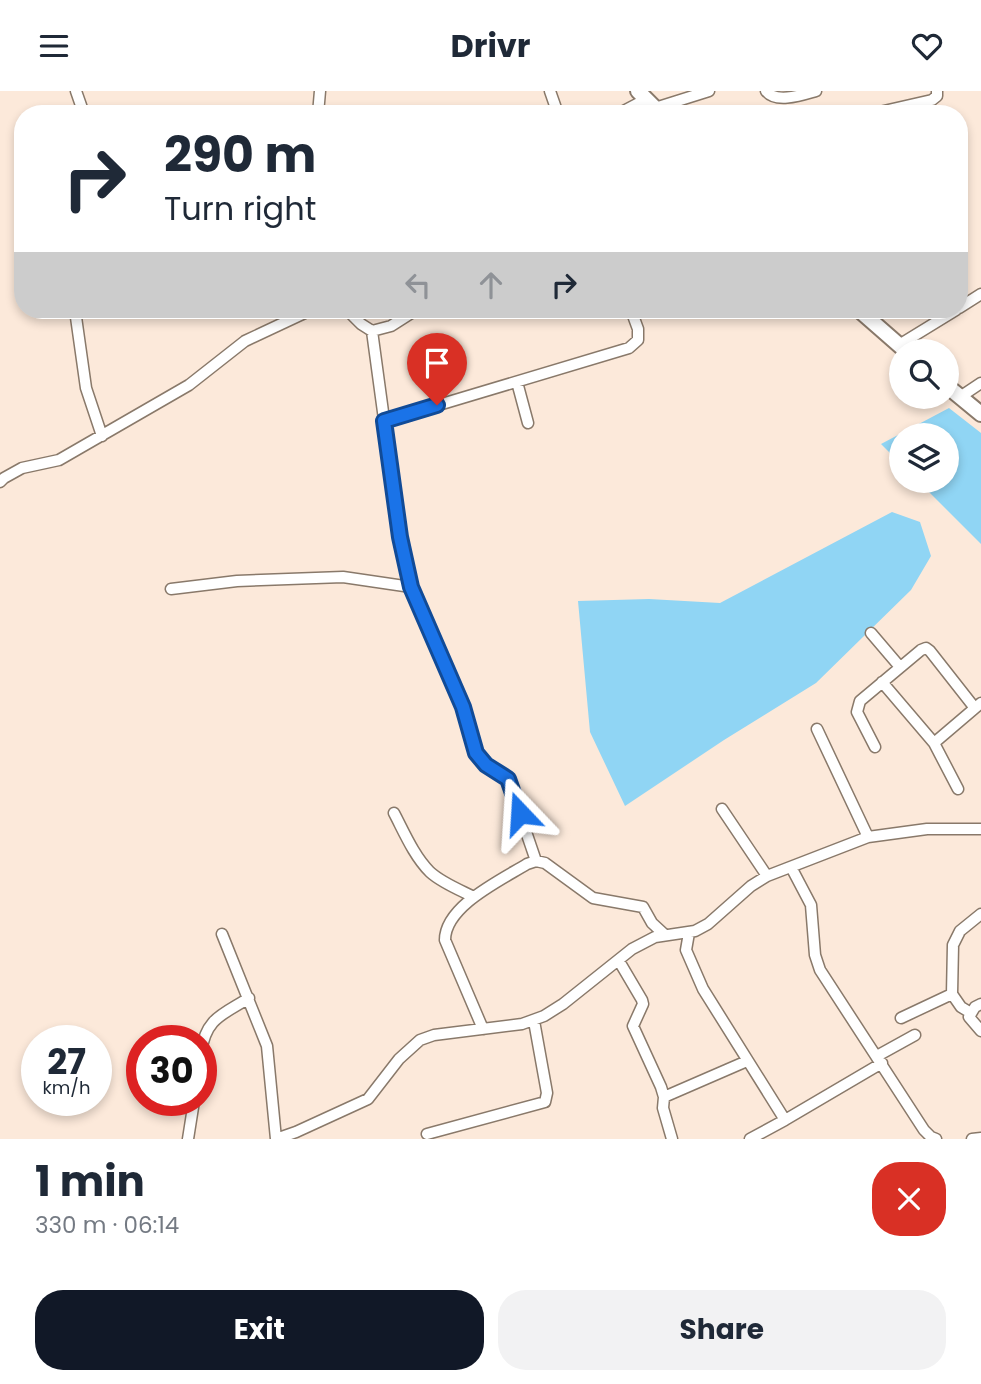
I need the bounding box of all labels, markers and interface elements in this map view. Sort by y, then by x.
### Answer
text: Drivr [450,23,531,68]
icon: menu [35,27,73,65]
icon: heart [908,27,946,65]
text: 290 m [164,121,316,189]
icon: right [49,133,140,224]
text: Turn right [164,186,316,231]
icon: left [399,266,437,304]
icon: ahead [472,266,510,304]
icon: right [545,266,583,304]
pin [407,333,467,405]
map controls [889,339,959,493]
button: search [889,339,959,409]
icon: arrive [418,344,456,382]
button: layers [889,423,959,493]
position arrow [483,776,557,850]
speed limit sign: 30 [126,1025,217,1116]
text: 27 [47,1037,86,1086]
text: km/h [43,1075,90,1100]
text: 1 min [35,1152,145,1211]
button: close [872,1162,946,1236]
text: 330 m · 06:14 [35,1209,179,1241]
button: Exit [35,1290,484,1370]
button: Share [498,1290,946,1370]

